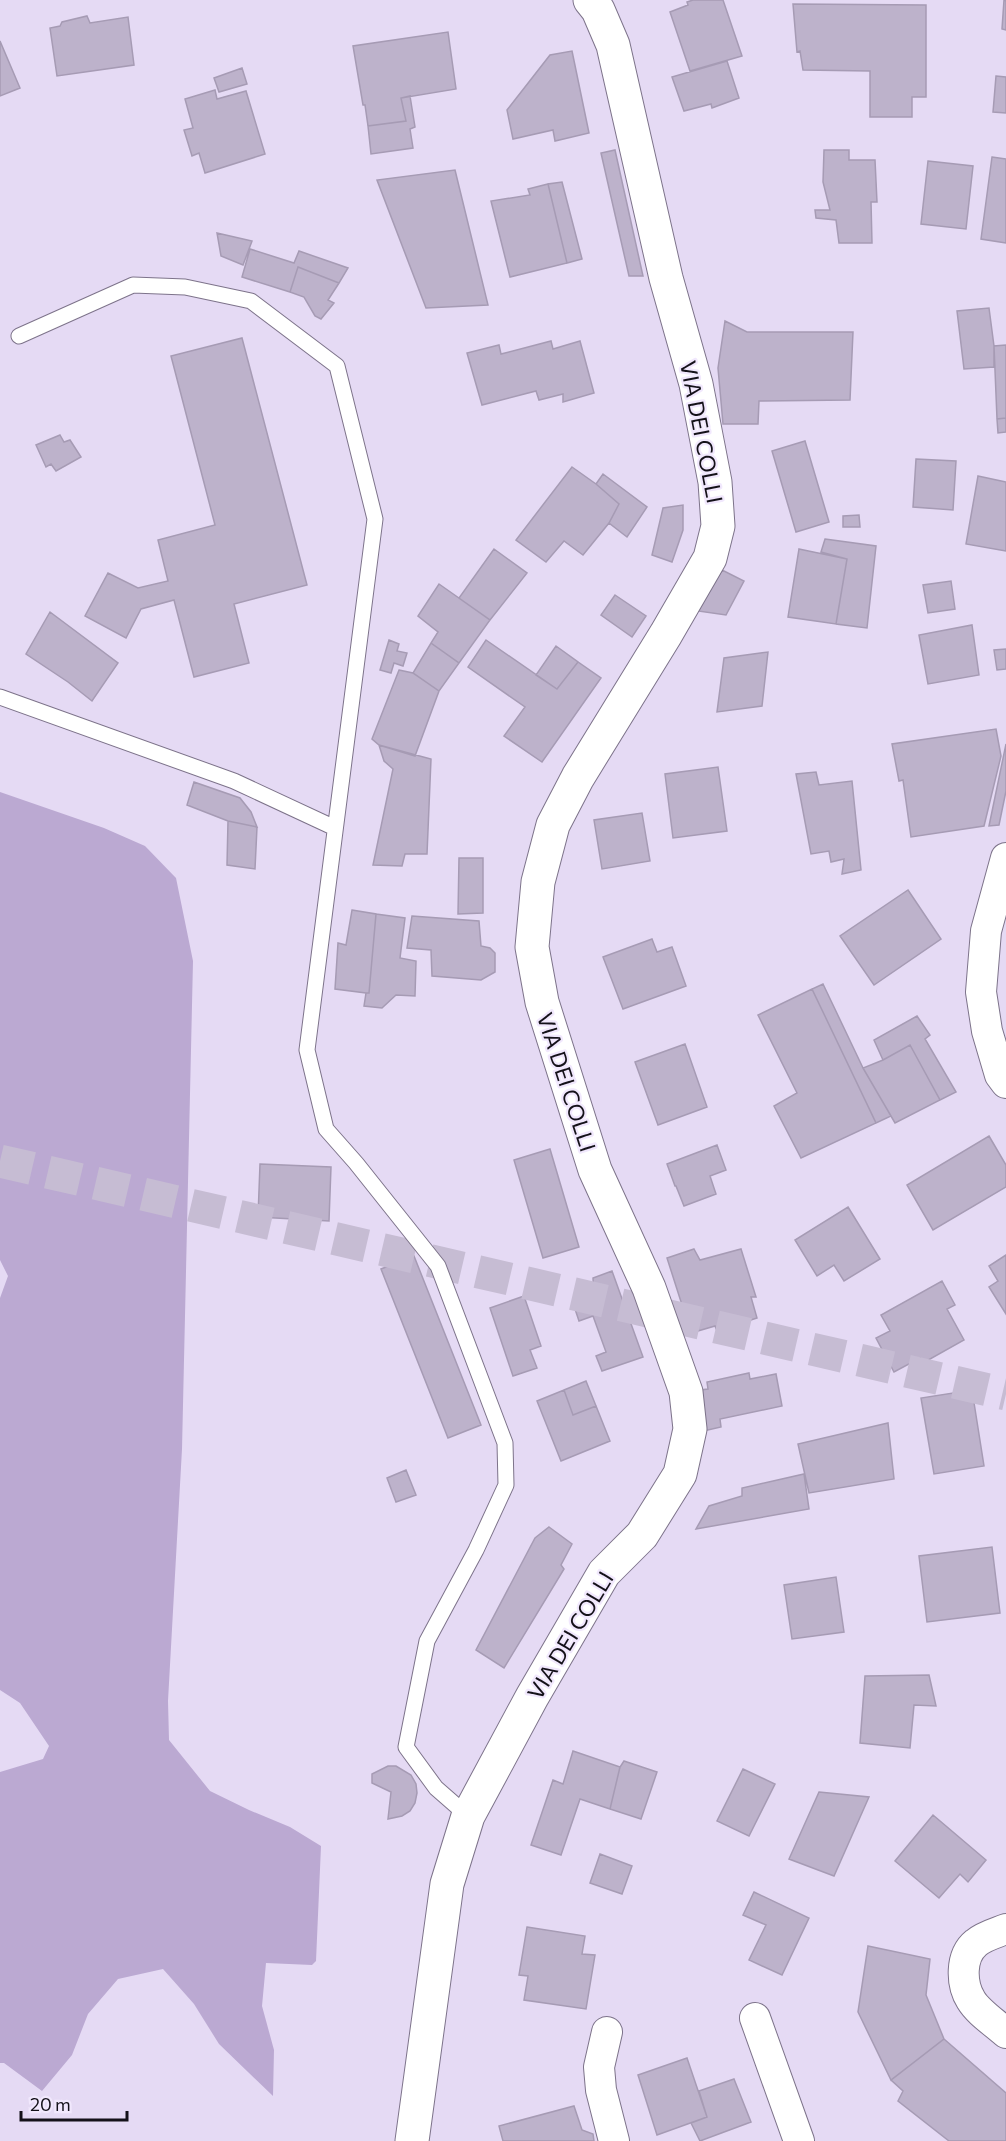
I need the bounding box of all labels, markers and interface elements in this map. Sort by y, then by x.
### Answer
street label: VIA DEI COLLI [675,358,729,506]
street label: VIA DEI COLLI [532,1009,602,1155]
street label: VIA DEI COLLI [521,1566,619,1704]
scale bar [21,2084,128,2122]
text: 20 m [30,2093,71,2115]

